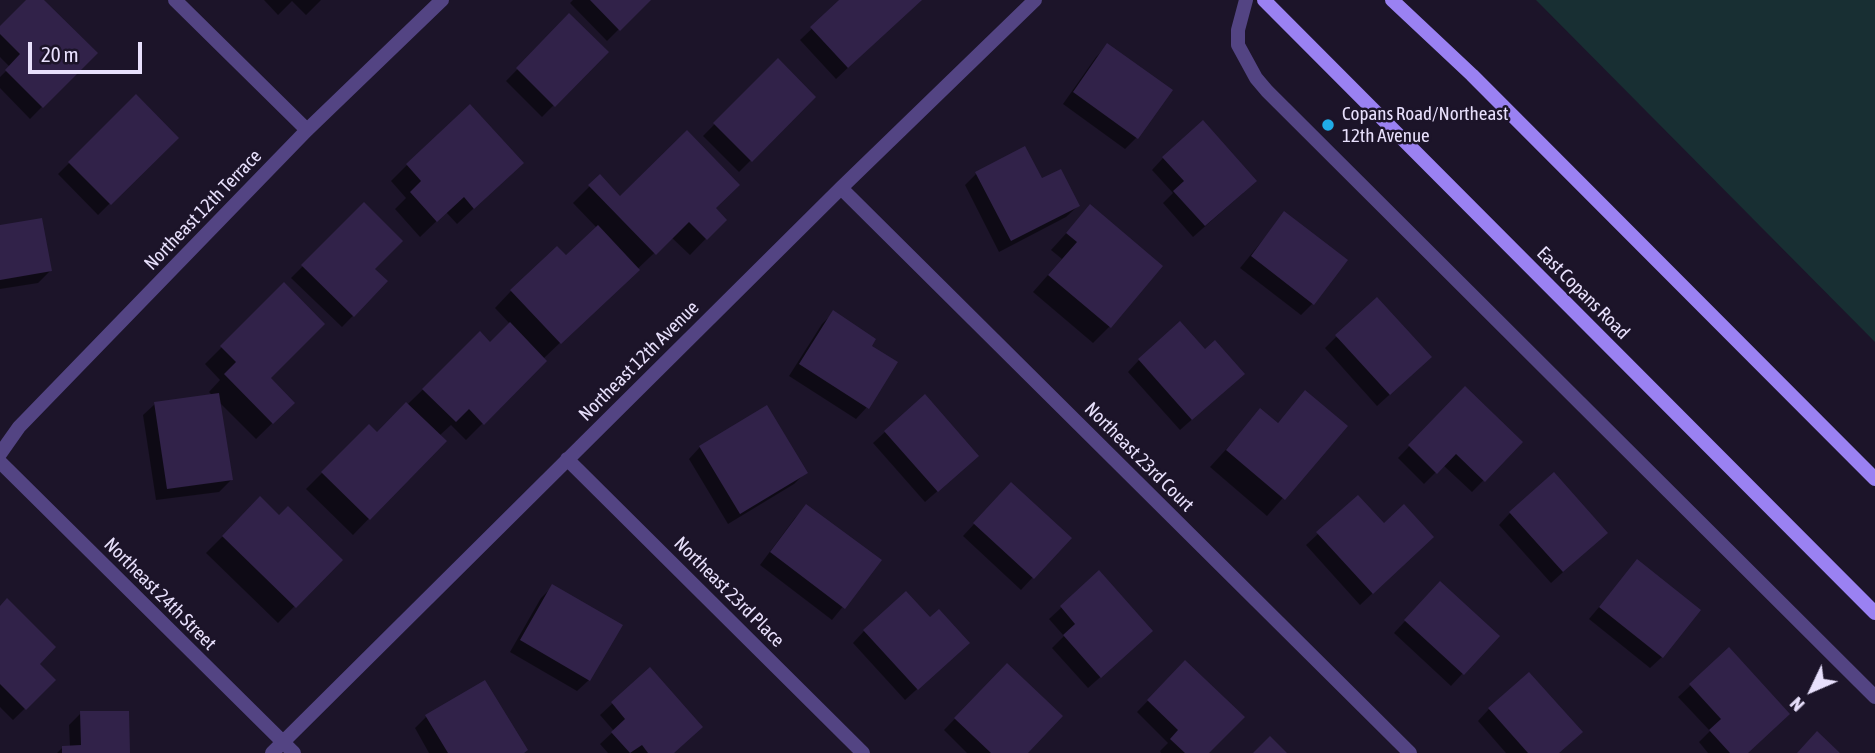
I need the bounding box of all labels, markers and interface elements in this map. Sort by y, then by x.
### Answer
scale bar [32,28,145,72]
text: 20 m [41,42,79,66]
place label: Copans Road/Northeast 12th Avenue [1342,103,1508,147]
marker: Copans Road/Northeast 12th Avenue [1320,117,1336,133]
street label: Northeast 12th Terrace [140,145,266,275]
street label: East Copans Road [1532,242,1634,344]
street label: Northeast 12th Avenue [574,296,704,426]
street label: Northeast 23rd Court [1080,398,1198,516]
street label: Northeast 23rd Place [669,532,789,652]
street label: Northeast 24th Street [99,533,221,655]
north arrow [1777,655,1847,725]
text: N [1785,693,1809,716]

